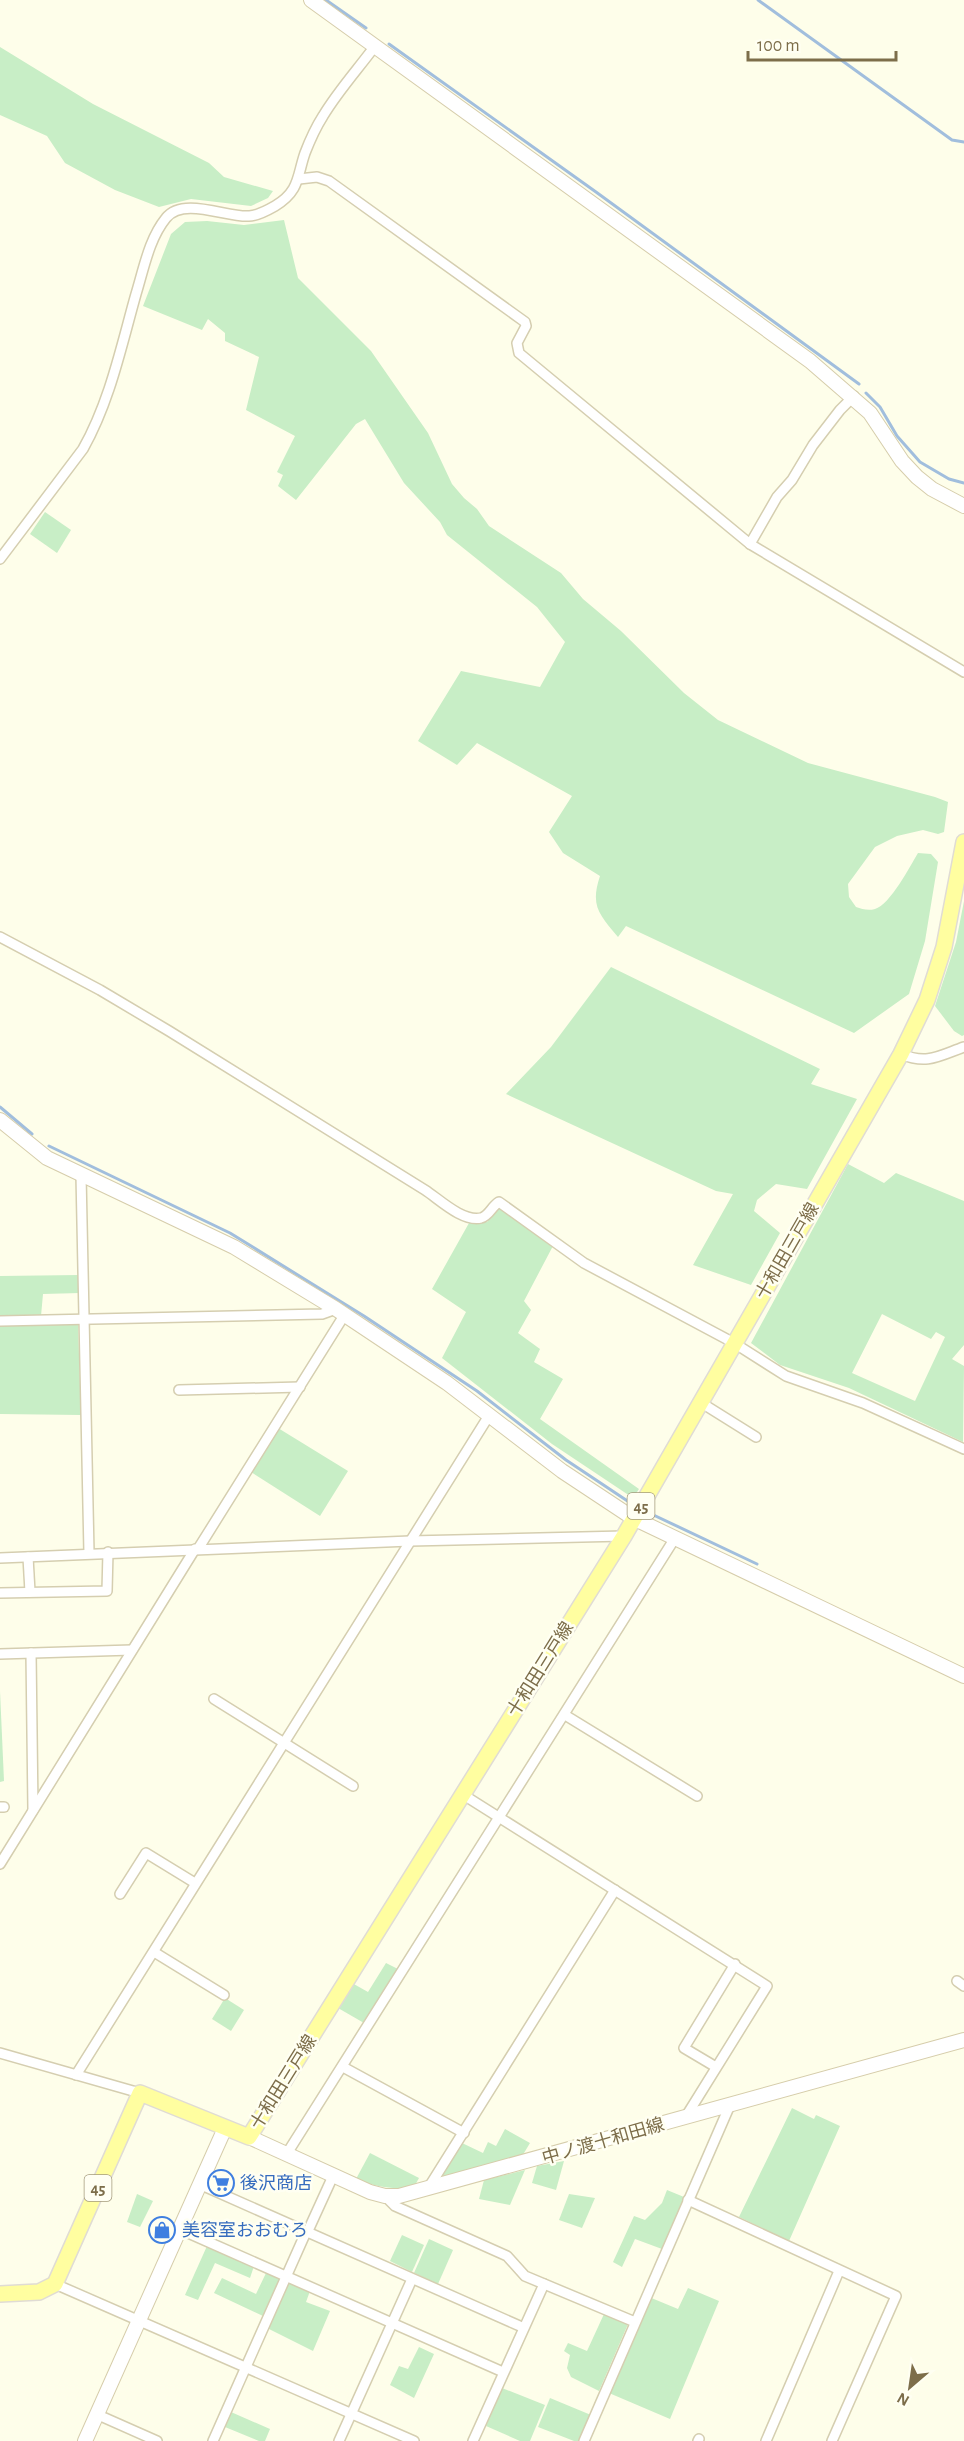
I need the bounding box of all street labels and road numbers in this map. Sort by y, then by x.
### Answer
street label: 十和田三戸線 [751,1199,823,1303]
road number: 45 [628,1493,654,1519]
street label: 十和田三戸線 [503,1618,577,1720]
street label: 十和田三戸線 [246,2031,320,2133]
street label: 中ノ渡十和田線 [540,2114,666,2168]
road number: 45 [84,2175,112,2201]

